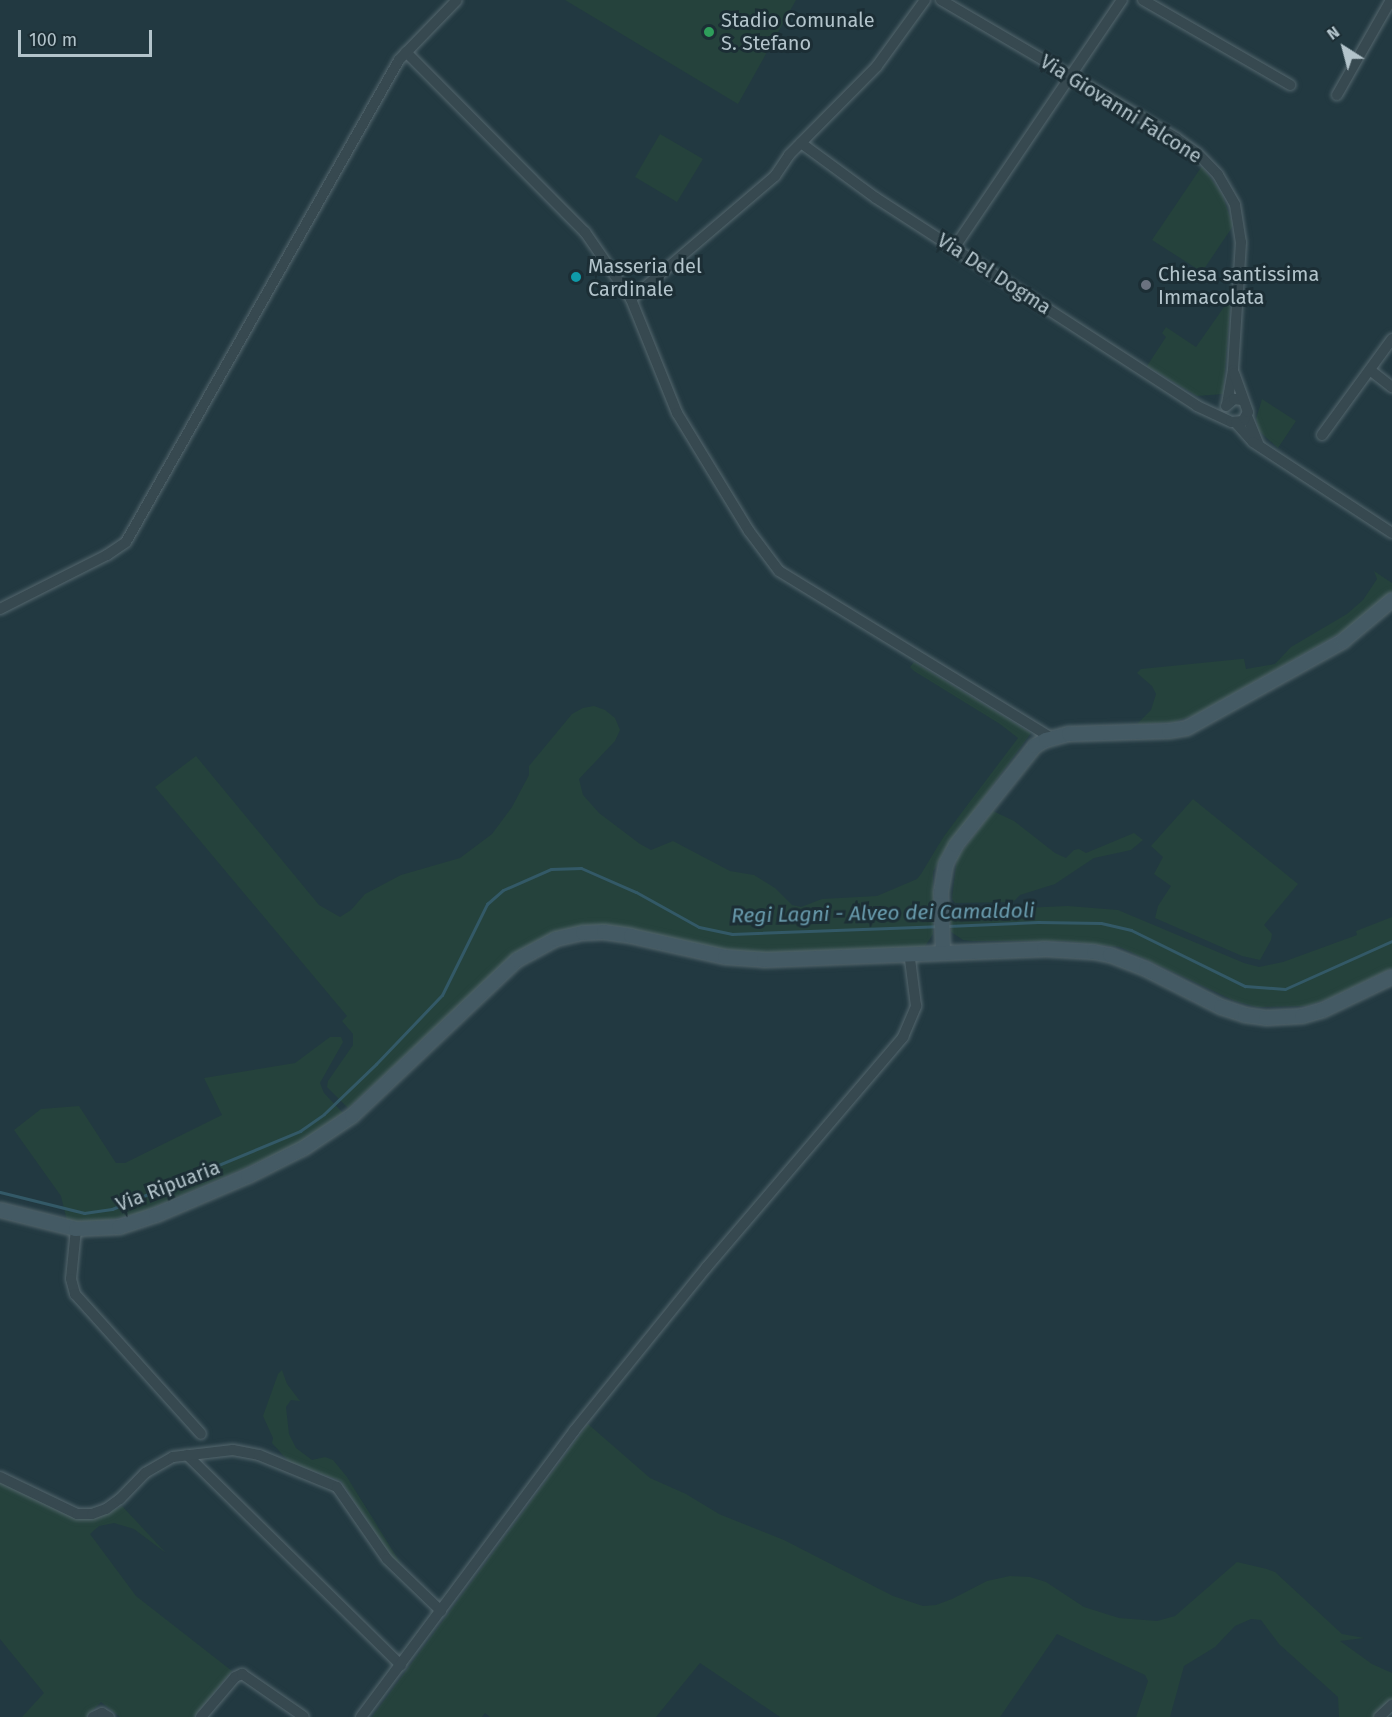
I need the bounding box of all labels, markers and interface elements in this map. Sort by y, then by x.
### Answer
place label: Stadio Comunale S. Stefano [721,8,875,55]
scale bar [21,18,154,56]
north arrow [1314,18,1374,78]
text: N [1323,22,1343,44]
marker: Stadio Comunale S. Stefano [702,25,716,39]
text: 100 m [29,29,77,51]
street label: Via Giovanni Falcone [1036,50,1206,168]
street label: Via Del Dogma [933,228,1055,320]
place label: Masseria del Cardinale [588,254,702,301]
place label: Chiesa santissima Immacolata [1158,262,1319,309]
marker: Masseria del Cardinale [569,270,583,284]
marker: Chiesa santissima Immacolata [1139,278,1153,292]
water label: Regi Lagni - Alveo dei Camaldoli [731,898,1035,928]
street label: Via Ripuaria [113,1155,223,1217]

